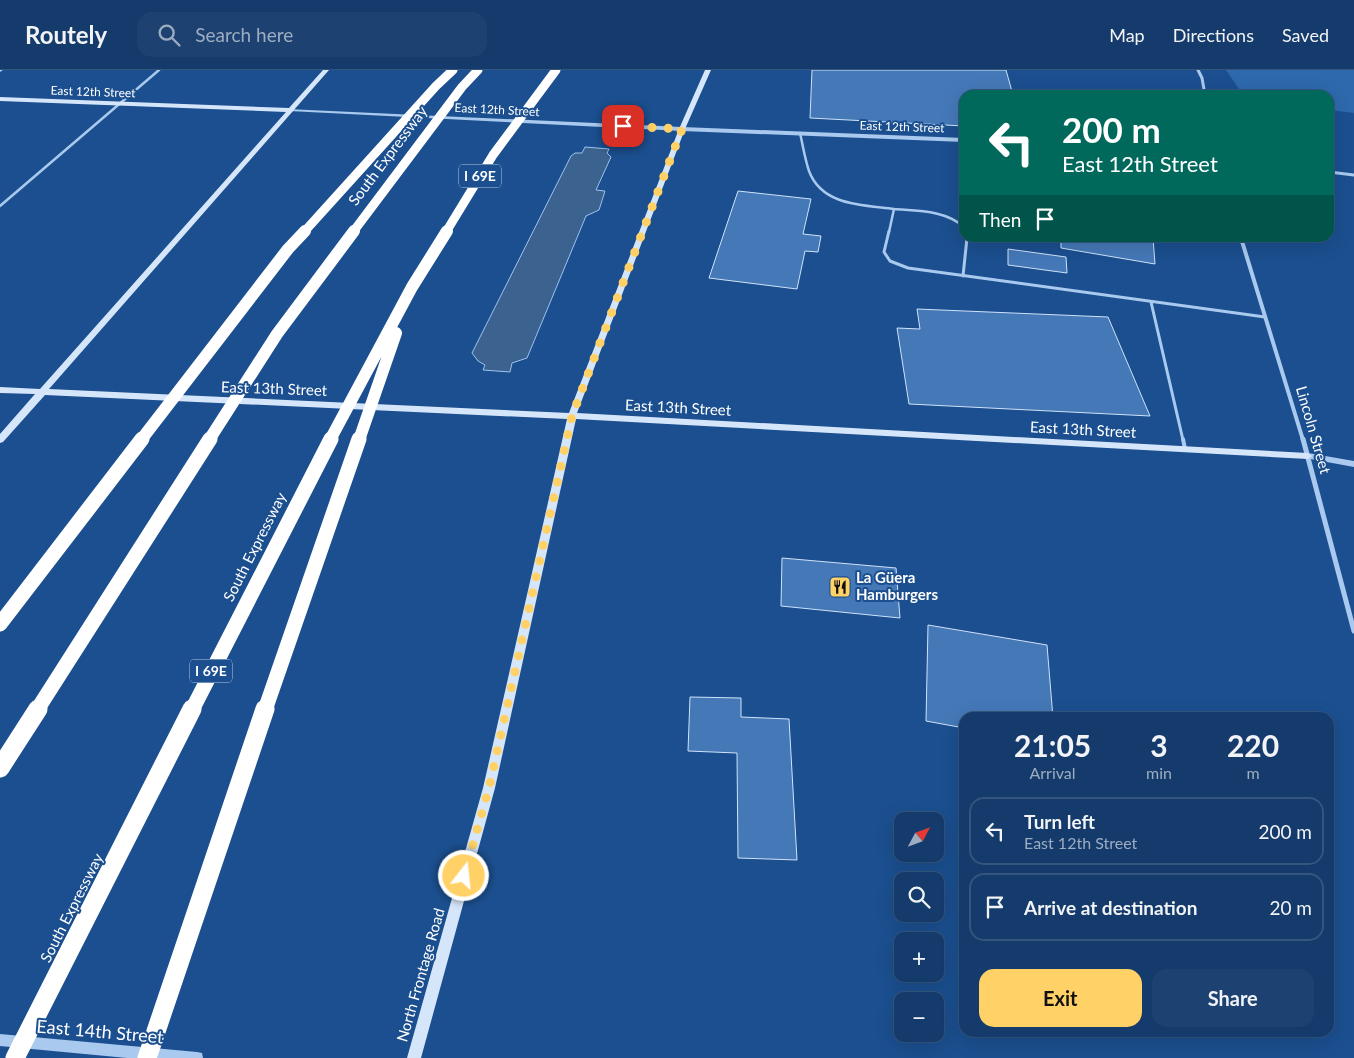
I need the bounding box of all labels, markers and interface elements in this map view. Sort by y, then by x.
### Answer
search box [137,12,487,57]
text: Routely [25,20,107,49]
icon: search [155,21,183,49]
text: Search here [195,23,293,46]
text: Map [1109,24,1145,46]
text: Directions [1173,24,1254,46]
text: Saved [1282,24,1329,46]
street label: East 12th Street [50,83,136,101]
street label: East 12th Street [454,100,541,119]
street label: South Expressway [344,102,431,209]
pin [602,105,644,147]
text: 200 m [1062,108,1161,150]
icon: left [979,110,1044,175]
icon: arrive [609,112,637,140]
street label: East 12th Street [859,118,945,136]
text: East 12th Street [1062,150,1218,177]
road number: I 69E [459,164,501,188]
icon: arrive [1031,205,1059,233]
text: Then [979,208,1021,231]
street label: East 13th Street [221,377,328,399]
street label: Lincoln Street [1293,384,1335,476]
street label: East 13th Street [625,395,732,419]
street label: East 13th Street [1030,417,1137,441]
street label: South Expressway [219,489,289,604]
place label: La Güera Hamburgers [856,568,938,603]
restaurant icon: La Güera Hamburgers [828,575,852,599]
road number: I 69E [190,660,232,682]
text: 21:05 [1014,727,1091,763]
text: 3 [1150,727,1168,763]
text: 220 [1227,727,1279,763]
text: Arrival [1029,763,1076,782]
text: min [1146,763,1172,782]
text: m [1246,763,1260,782]
text: Turn left [1024,810,1095,833]
north arrow [894,812,944,862]
map controls [894,812,944,1042]
icon: left [981,817,1009,845]
text: 200 m [1258,820,1312,843]
text: East 12th Street [1024,833,1137,852]
position arrow [437,849,489,901]
street label: South Expressway [36,850,106,965]
button: search [894,872,944,922]
icon: arrive [981,893,1009,921]
text: Arrive at destination [1024,896,1197,919]
text: 20 m [1269,896,1312,919]
street label: North Frontage Road [392,906,448,1044]
button: + [894,932,944,982]
button: Exit [979,969,1142,1027]
button: Share [1152,969,1314,1027]
button: − [894,992,944,1042]
street label: East 14th Street [36,1014,165,1048]

